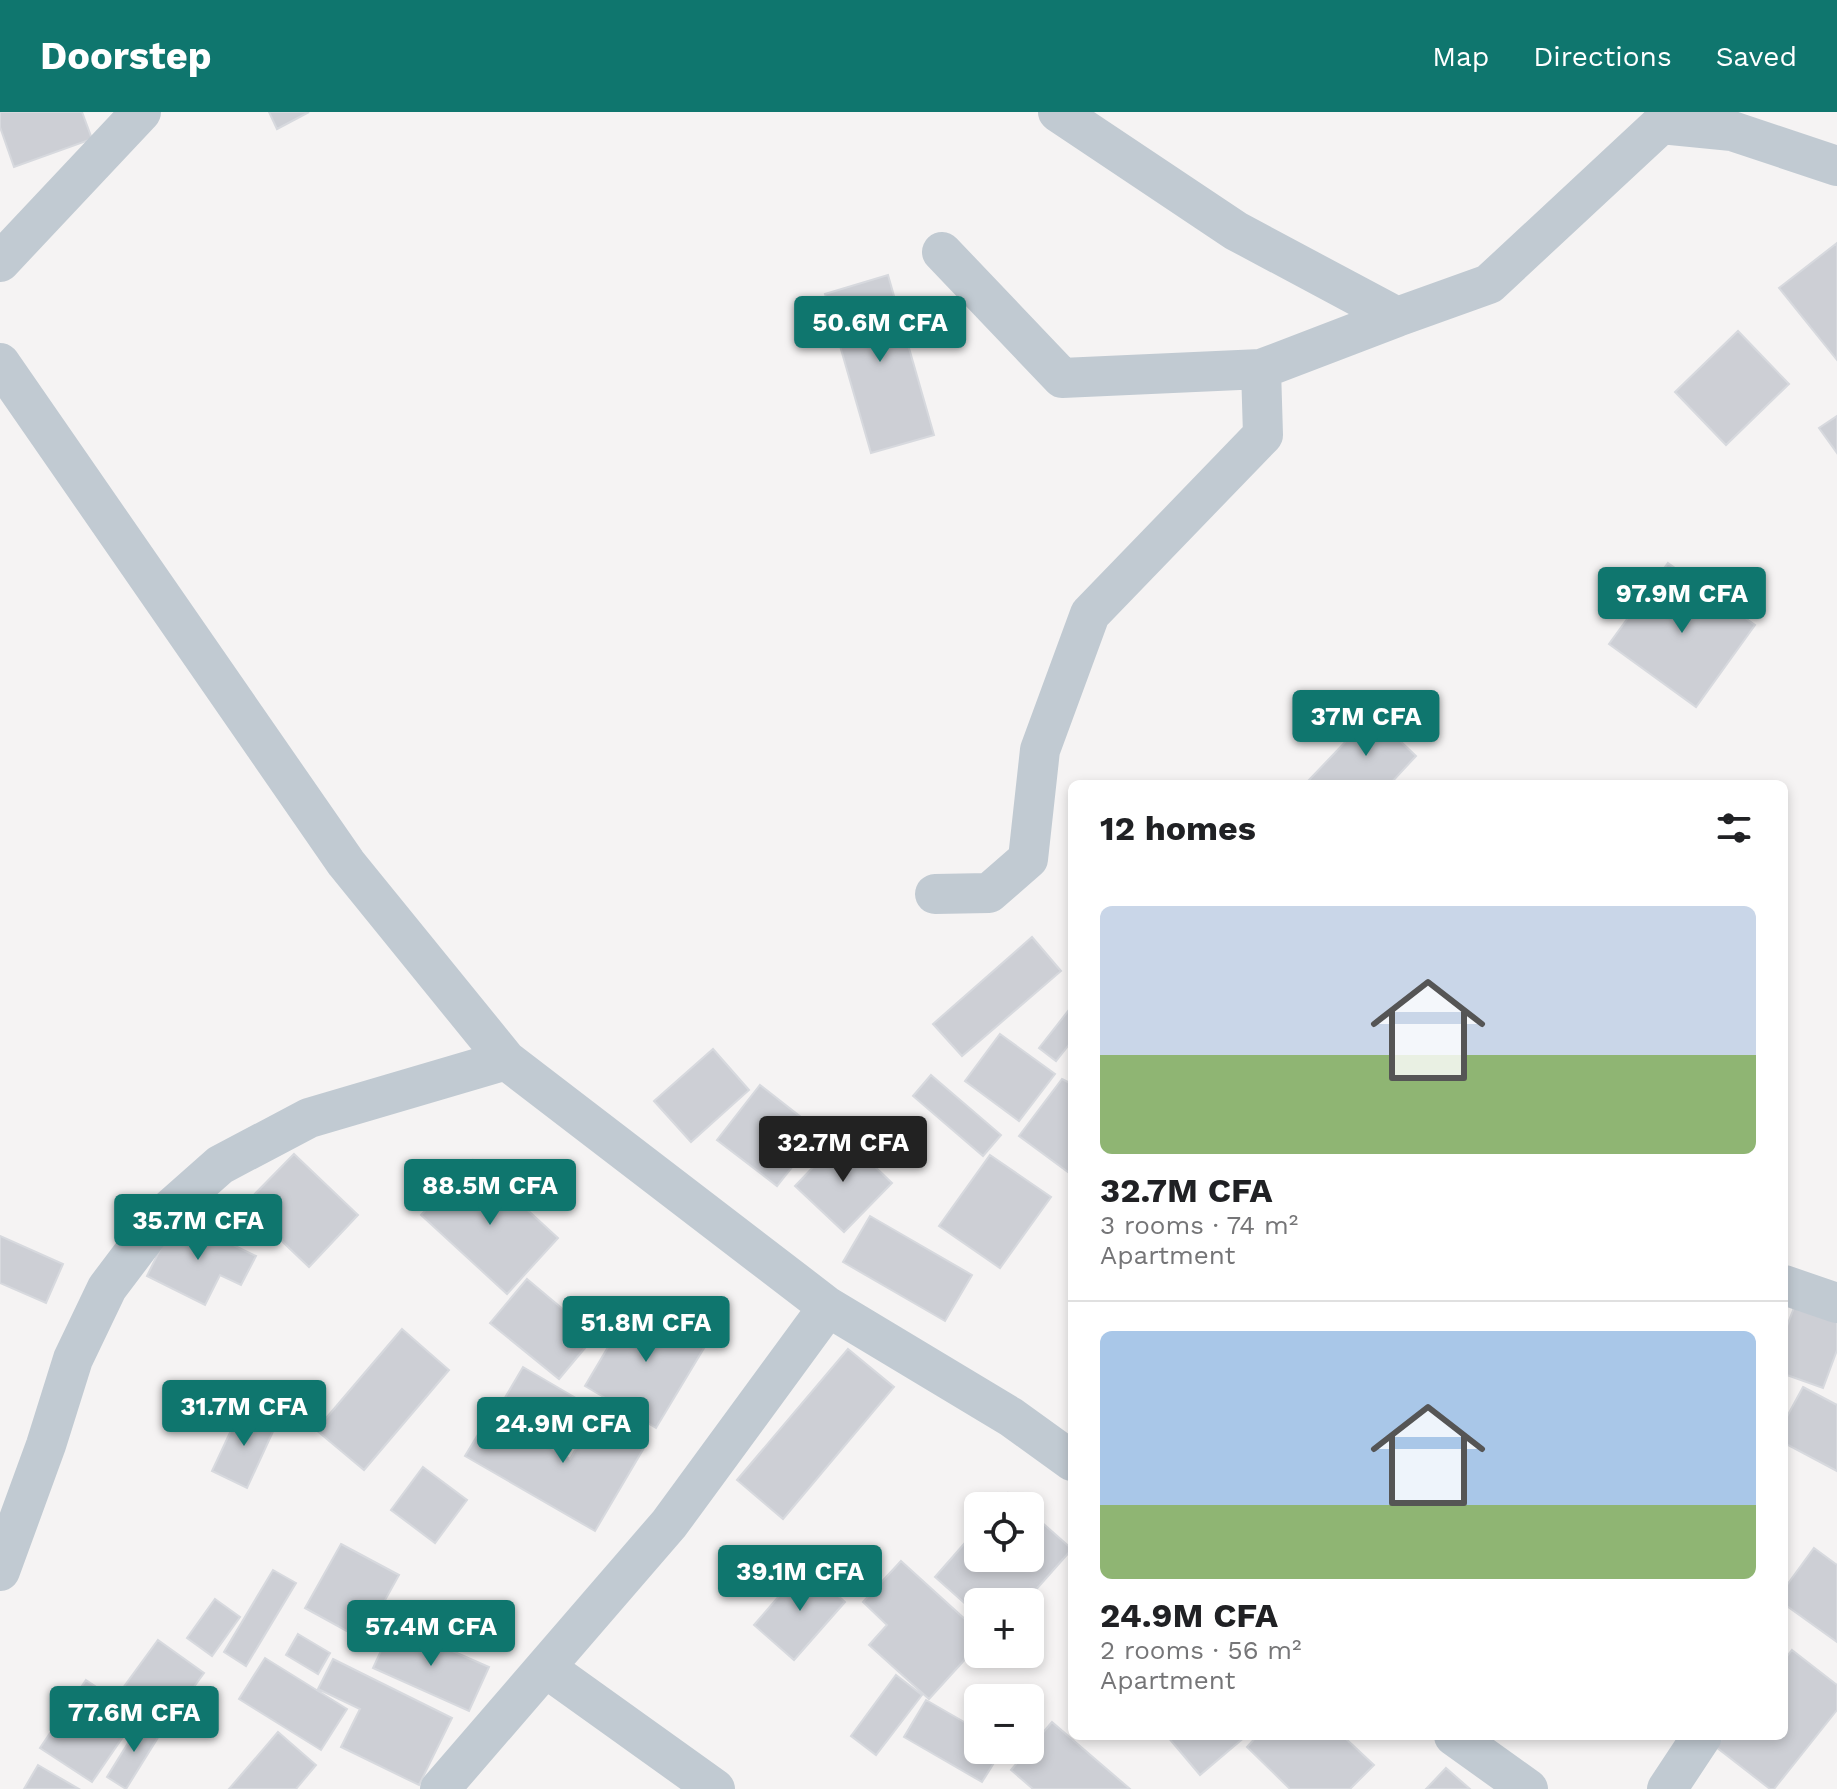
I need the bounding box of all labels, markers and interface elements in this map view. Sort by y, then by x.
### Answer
text: Doorstep [40,34,212,78]
text: Map [1432,40,1489,73]
text: Directions [1533,40,1672,73]
text: Saved [1716,40,1797,73]
pin: 50.6M CFA [788,296,972,364]
text: 50.6M CFA [812,307,948,337]
pin: 97.9M CFA [1590,567,1774,635]
text: 97.9M CFA [1616,578,1748,608]
pin: 37M CFA [1292,690,1440,758]
text: 37M CFA [1310,701,1422,731]
icon: filters [1712,806,1756,850]
text: 12 homes [1100,808,1256,848]
icon: home [1356,958,1500,1102]
pin: 32.7M CFA [751,1116,935,1184]
text: 32.7M CFA [777,1127,909,1157]
pin: 88.5M CFA [398,1159,582,1227]
text: 88.5M CFA [422,1170,558,1200]
text: 32.7M CFA [1100,1170,1273,1210]
pin: 35.7M CFA [106,1194,290,1262]
text: 35.7M CFA [132,1205,264,1235]
text: 3 rooms · 74 m² [1100,1210,1298,1240]
text: Apartment [1100,1240,1236,1270]
pin: 51.8M CFA [554,1296,738,1364]
text: 51.8M CFA [581,1307,711,1337]
pin: 31.7M CFA [152,1380,336,1448]
icon: home [1356,1383,1500,1527]
text: 31.7M CFA [180,1391,308,1421]
pin: 24.9M CFA [471,1397,655,1465]
text: 24.9M CFA [495,1408,631,1438]
map controls [964,1492,1044,1764]
button: locate [964,1492,1044,1572]
pin: 39.1M CFA [708,1545,892,1613]
text: 39.1M CFA [736,1556,864,1586]
button: + [964,1588,1044,1668]
text: 24.9M CFA [1100,1595,1278,1635]
pin: 57.4M CFA [339,1600,523,1668]
text: 57.4M CFA [365,1611,497,1641]
text: 2 rooms · 56 m² [1100,1635,1302,1665]
text: Apartment [1100,1665,1236,1695]
button: − [964,1684,1044,1764]
pin: 77.6M CFA [42,1686,226,1754]
text: 77.6M CFA [68,1697,200,1727]

